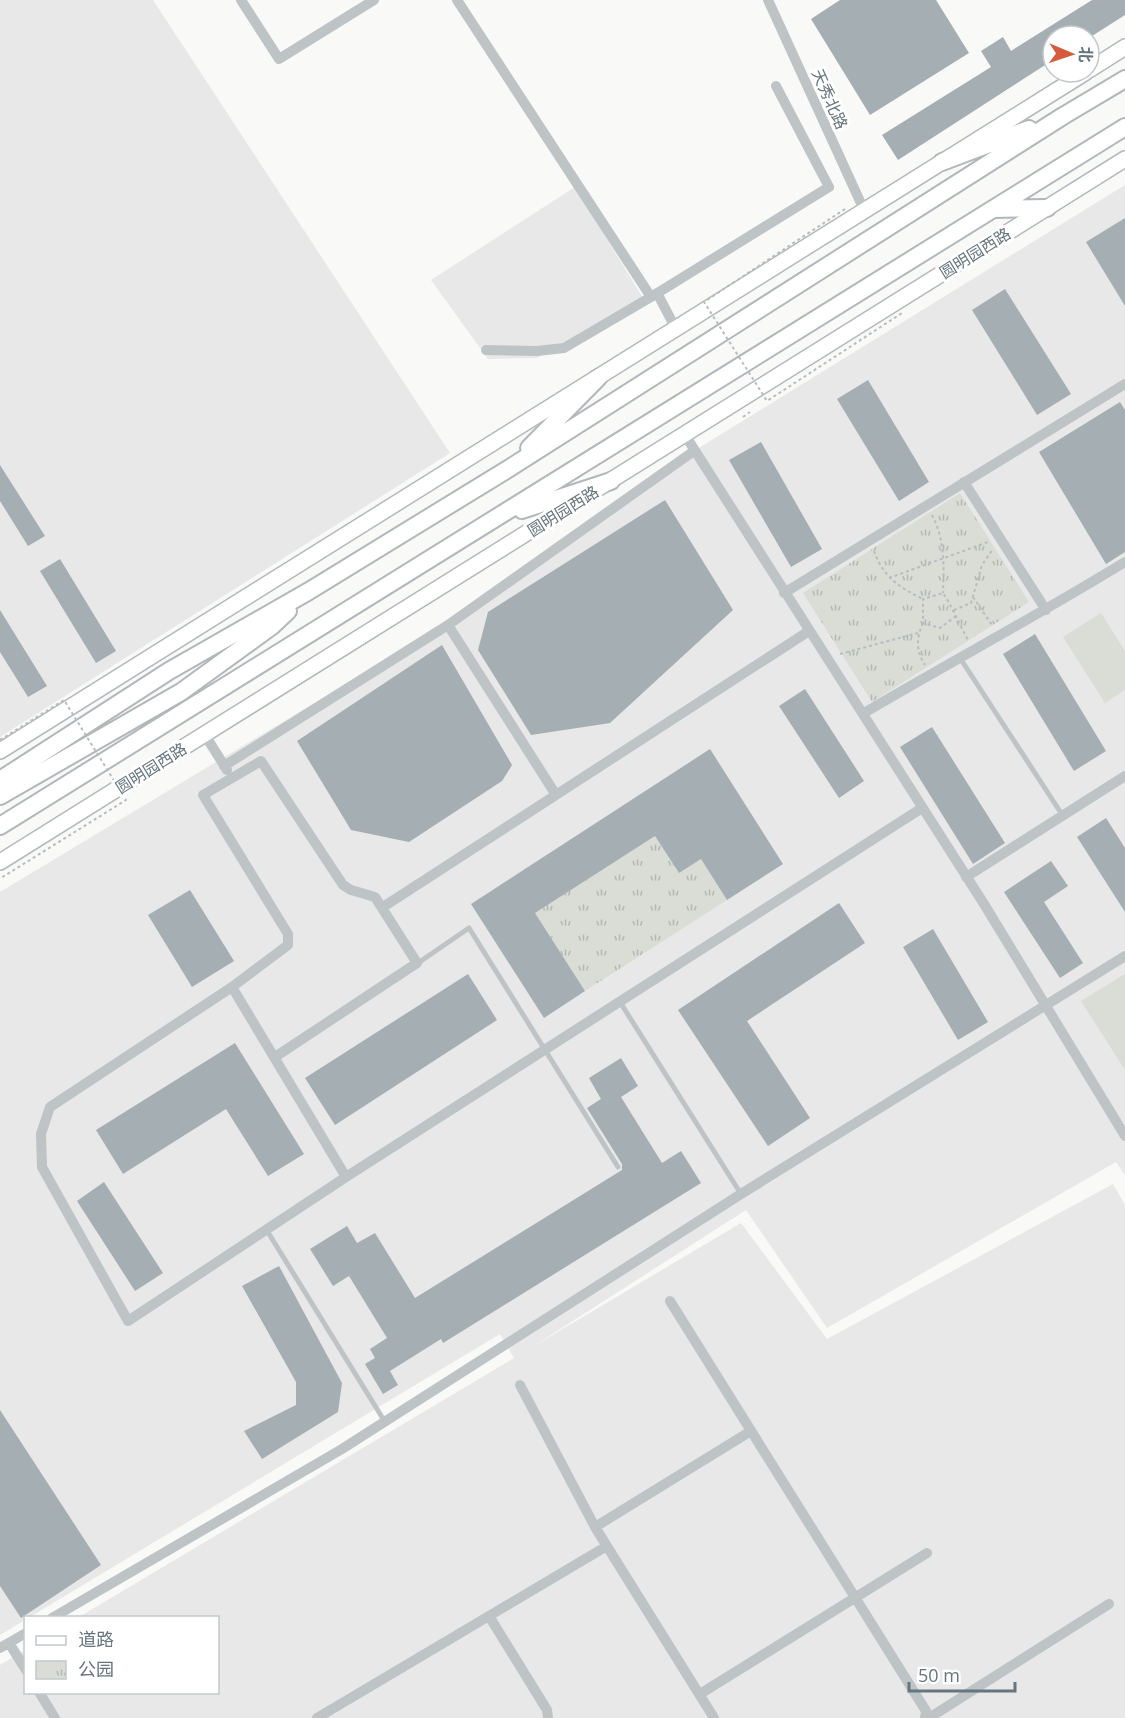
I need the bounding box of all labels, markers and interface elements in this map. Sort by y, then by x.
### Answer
north arrow [1041,24,1101,84]
text: 北 [1075,46,1097,63]
street label: 天秀北路 [807,65,853,133]
street label: 圆明园西路 [935,222,1015,284]
street label: 圆明园西路 [523,480,603,542]
street label: 圆明园西路 [111,737,191,799]
legend [24,1616,219,1694]
text: 道路 [78,1627,114,1651]
scale bar [909,1655,1016,1693]
text: 公园 [78,1657,114,1681]
text: 50 m [918,1663,960,1687]

